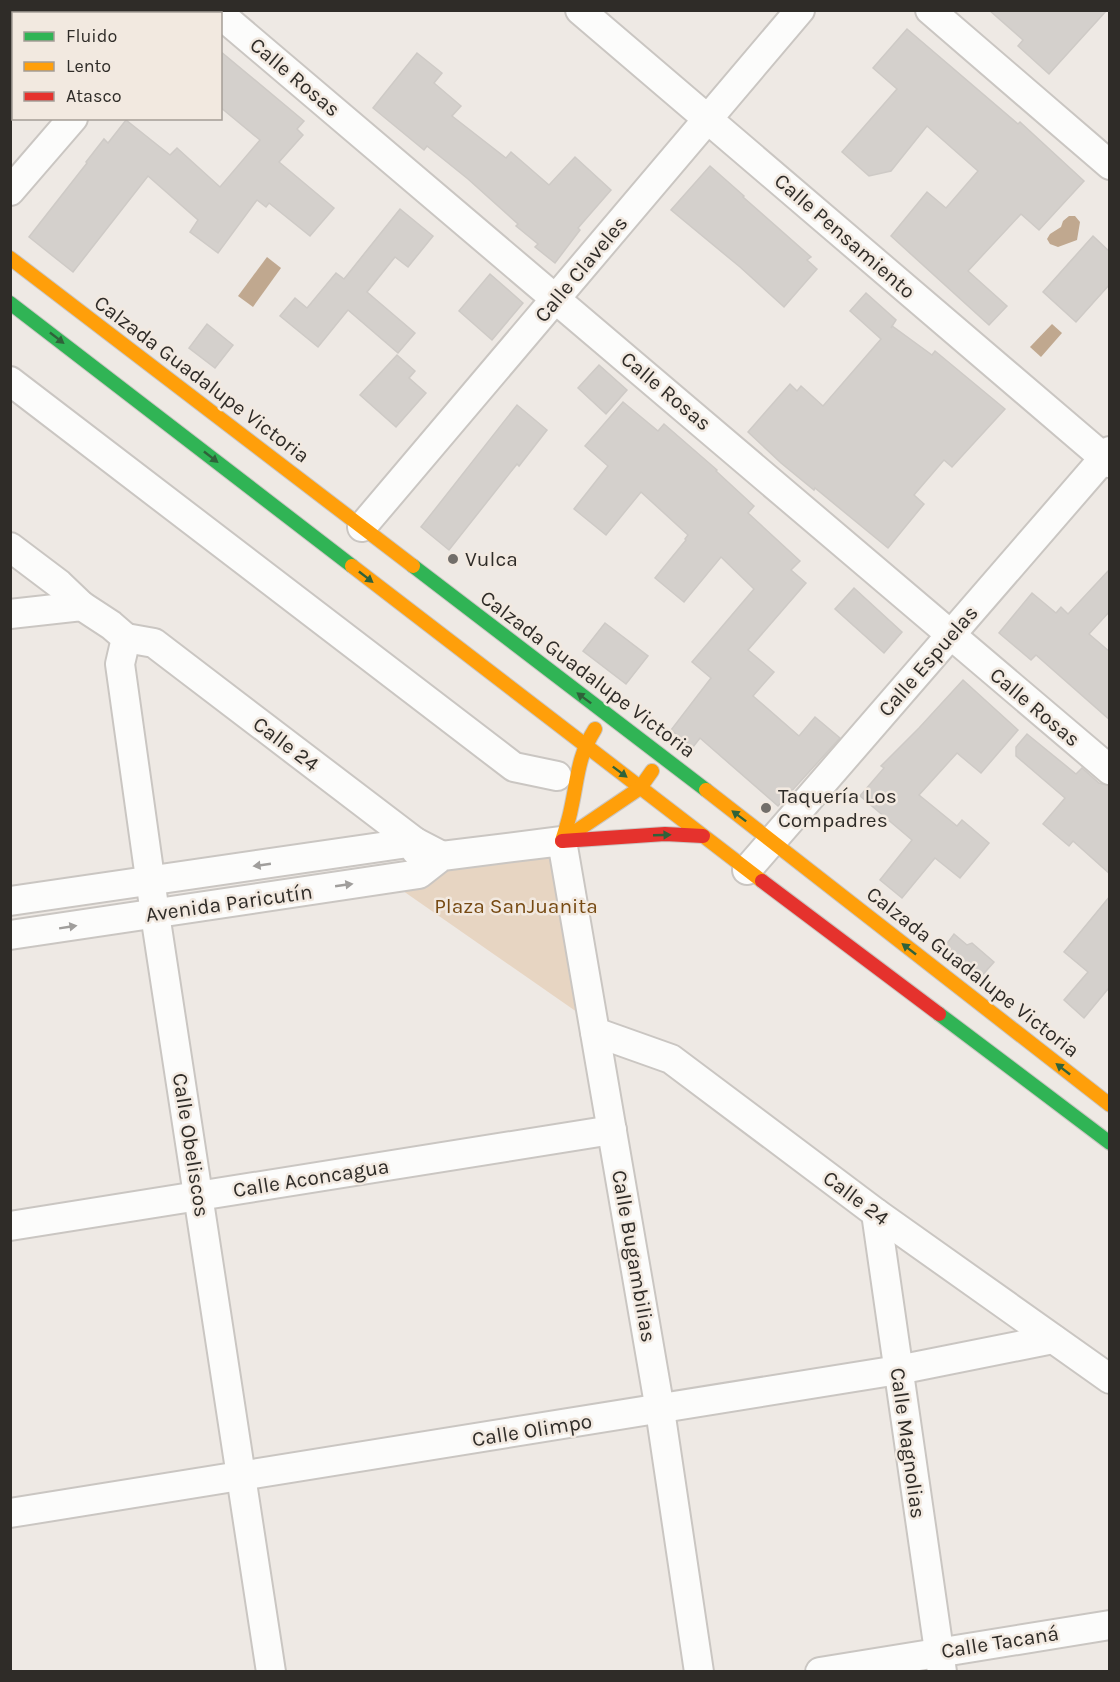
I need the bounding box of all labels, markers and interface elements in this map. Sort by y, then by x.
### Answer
legend [12,12,222,120]
text: Fluido [66,25,117,47]
street label: Calle Rosas [245,32,345,122]
text: Lento [66,55,111,77]
text: Atasco [66,85,122,107]
street label: Calle Pensamiento [770,168,920,304]
street label: Calle Claveles [530,211,632,327]
street label: Calzada Guadalupe Victoria [90,290,314,468]
one-way arrow [49,332,65,345]
street label: Calle Rosas [616,346,716,436]
one-way arrow [204,451,219,463]
place label: Vulca [465,547,518,571]
marker: Vulca [446,552,460,566]
one-way arrow [358,570,373,582]
street label: Calzada Guadalupe Victoria [476,585,700,763]
street label: Calle Espuelas [873,601,983,721]
street label: Calle Rosas [985,662,1085,752]
one-way arrow [577,692,592,704]
street label: Calle 24 [248,712,324,777]
one-way arrow [612,766,628,779]
place label: Taquería Los Compadres [778,784,897,832]
marker: Taquería Los Compadres [759,801,773,815]
one-way arrow [732,810,748,822]
one-way arrow [653,830,672,839]
one-way arrow [252,860,271,869]
street label: Avenida Paricutín [144,879,314,927]
one-way arrow [335,881,354,890]
street label: Calzada Guadalupe Victoria [862,882,1084,1062]
park label: Plaza SanJuanita [434,894,598,918]
one-way arrow [59,922,78,931]
one-way arrow [902,944,917,956]
one-way arrow [1055,1063,1071,1075]
street label: Calle Obeliscos [168,1071,214,1219]
street label: Calle Aconcagua [231,1154,391,1202]
street label: Calle 24 [818,1166,894,1231]
street label: Calle Bugambilias [607,1168,661,1344]
street label: Calle Magnolias [886,1366,930,1520]
street label: Calle Olimpo [470,1409,594,1451]
street label: Calle Tacaná [939,1621,1061,1663]

